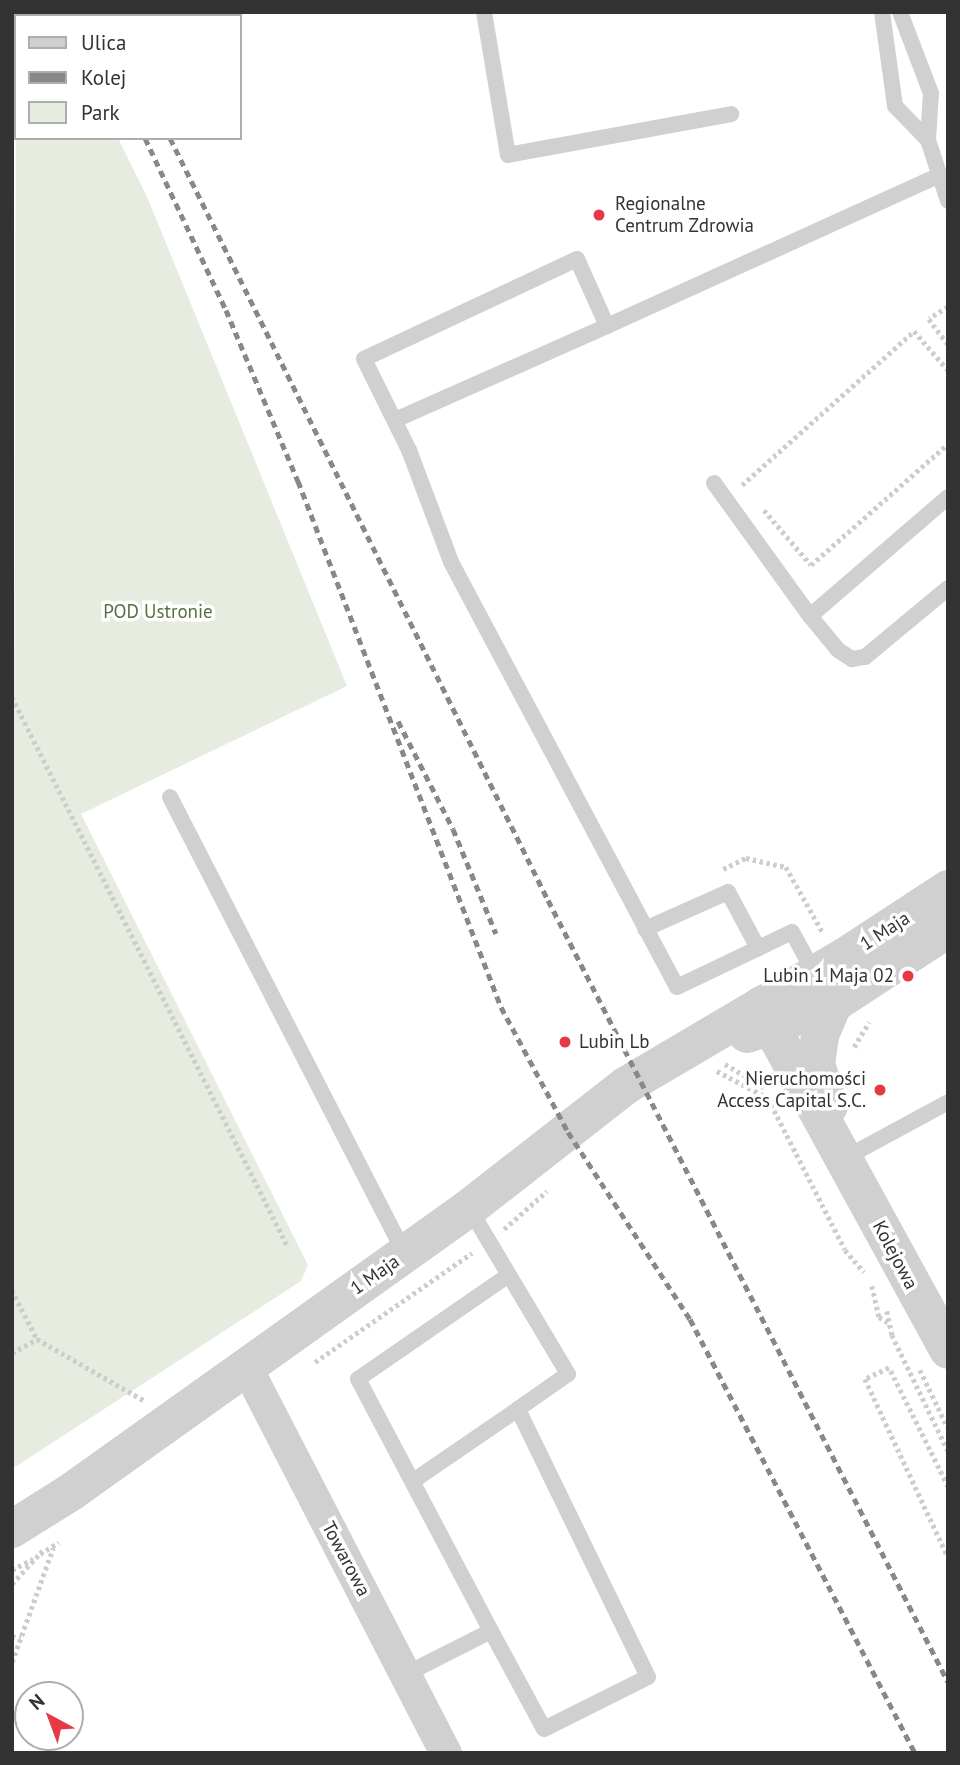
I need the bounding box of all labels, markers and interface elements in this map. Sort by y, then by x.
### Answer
legend [14,14,242,140]
text: Ulica [81,29,126,56]
text: Kolej [81,64,126,91]
text: Park [81,99,120,126]
place label: Regionalne Centrum Zdrowia [615,193,754,237]
marker: Regionalne Centrum Zdrowia [589,205,609,225]
park label: POD Ustronie [103,601,213,623]
street label: 1 Maja [856,907,914,955]
place label: Lubin 1 Maja 02 [763,965,894,987]
marker: Lubin 1 Maja 02 [900,968,916,984]
place label: Lubin Lb [579,1031,650,1053]
marker: Lubin Lb [557,1034,573,1050]
place label: Nieruchomości Access Capital S.C. [717,1068,866,1112]
marker: Nieruchomości Access Capital S.C. [872,1082,888,1098]
street label: Kolejowa [867,1217,923,1293]
street label: 1 Maja [346,1250,404,1300]
street label: Towarowa [317,1518,375,1600]
north arrow [14,1681,84,1751]
text: N [24,1689,49,1715]

